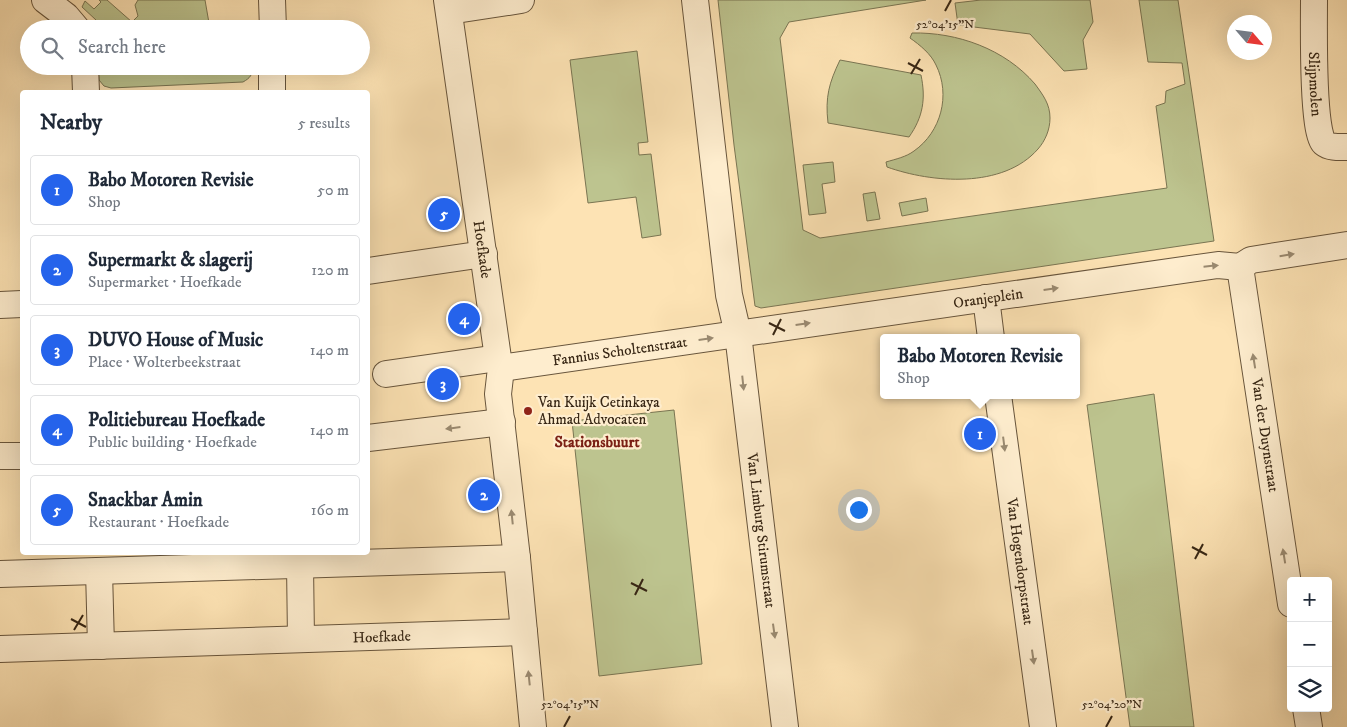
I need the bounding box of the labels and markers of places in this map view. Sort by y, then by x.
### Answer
pin: 5 [428,195,460,233]
pin: 4 [448,300,480,338]
pin: 3 [427,365,459,403]
place label: Van Kuijk Cetinkaya Ahmad Advocaten [537,393,660,429]
marker: Van Kuijk Cetinkaya Ahmad Advocaten [522,405,534,417]
pin: 1 [964,415,996,453]
pin: 2 [468,476,500,514]

